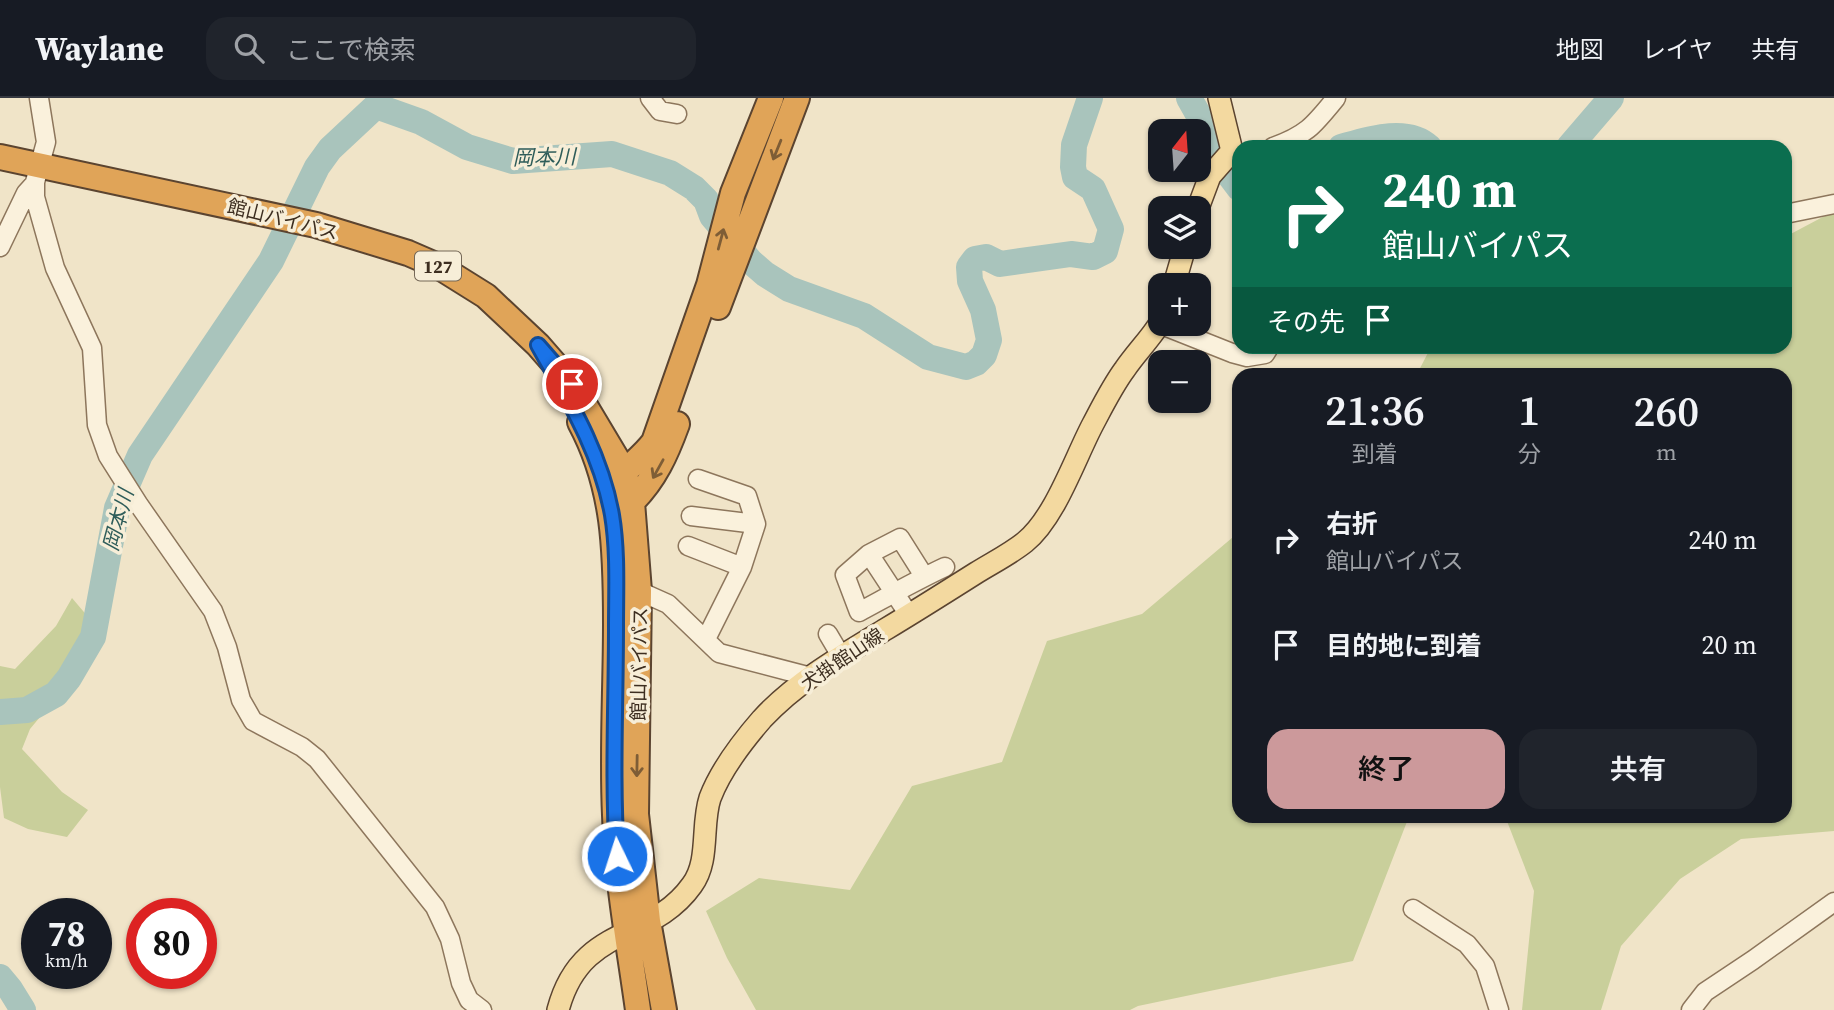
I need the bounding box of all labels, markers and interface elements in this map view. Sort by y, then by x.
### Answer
search box [206,17,696,80]
text: Waylane [35,26,164,71]
icon: search [230,29,268,67]
text: ここで検索 [286,32,416,68]
text: 地図 [1556,33,1604,66]
text: レイヤ [1642,33,1713,66]
text: 共有 [1751,33,1799,66]
north arrow [1148,119,1211,182]
map controls [1148,119,1211,413]
one-way arrow [769,138,782,160]
water label: 岡本川 [512,142,578,172]
text: 240 m [1382,156,1517,223]
icon: right [1267,168,1358,259]
street label: 館山バイパス [225,193,341,245]
button: layers [1148,196,1211,259]
text: 館山バイパス [1382,224,1573,268]
one-way arrow [715,228,728,250]
road number: 127 [415,252,461,280]
button: + [1148,273,1211,336]
icon: arrive [1359,301,1397,339]
text: その先 [1267,304,1345,340]
button: − [1148,350,1211,413]
pin [542,354,602,414]
icon: arrive [553,365,591,403]
text: 21:36 [1325,381,1425,439]
text: 1 [1518,381,1540,439]
text: 260 [1634,382,1699,440]
text: m [1656,436,1677,468]
text: 到着 [1352,438,1398,470]
text: 分 [1518,438,1541,470]
one-way arrow [650,459,664,479]
water label: 岡本川 [96,484,141,554]
text: 右折 [1326,506,1378,542]
icon: right [1267,521,1305,559]
text: 240 m [1689,522,1757,558]
text: 館山バイパス [1326,545,1464,577]
street label: 館山バイパス [625,607,653,721]
street label: 犬掛館山線 [795,622,889,696]
icon: arrive [1267,626,1305,664]
text: 20 m [1702,627,1757,663]
text: 目的地に到着 [1326,628,1482,664]
button: 終了 [1267,729,1505,809]
button: 共有 [1519,729,1757,809]
one-way arrow [631,755,644,778]
position arrow [580,819,654,893]
speed limit sign: 80 [126,898,217,989]
text: 78 [48,910,85,958]
text: km/h [45,948,88,973]

